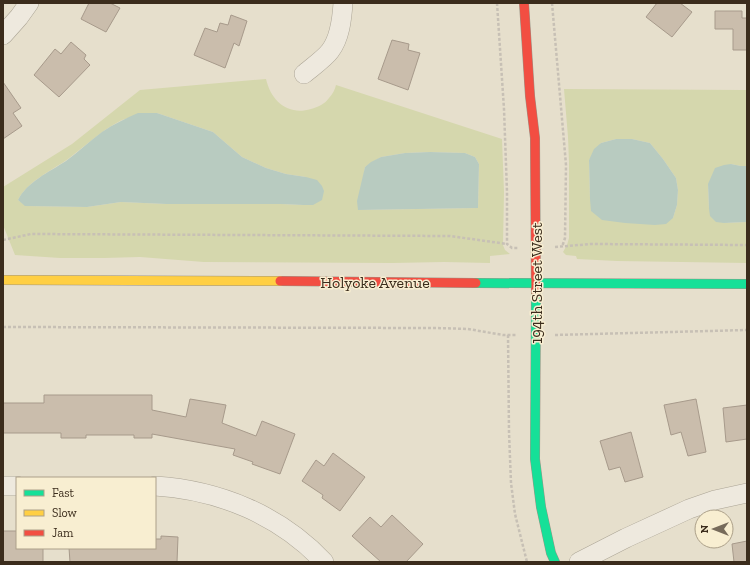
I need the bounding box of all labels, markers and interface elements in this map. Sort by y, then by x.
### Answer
street label: 194th Street West [527,222,546,344]
street label: Holyoke Avenue [320,273,430,292]
legend [16,477,156,549]
text: Fast [52,486,75,500]
text: Slow [52,506,78,520]
north arrow [694,509,734,549]
text: N [698,524,711,533]
text: Jam [52,526,74,540]

